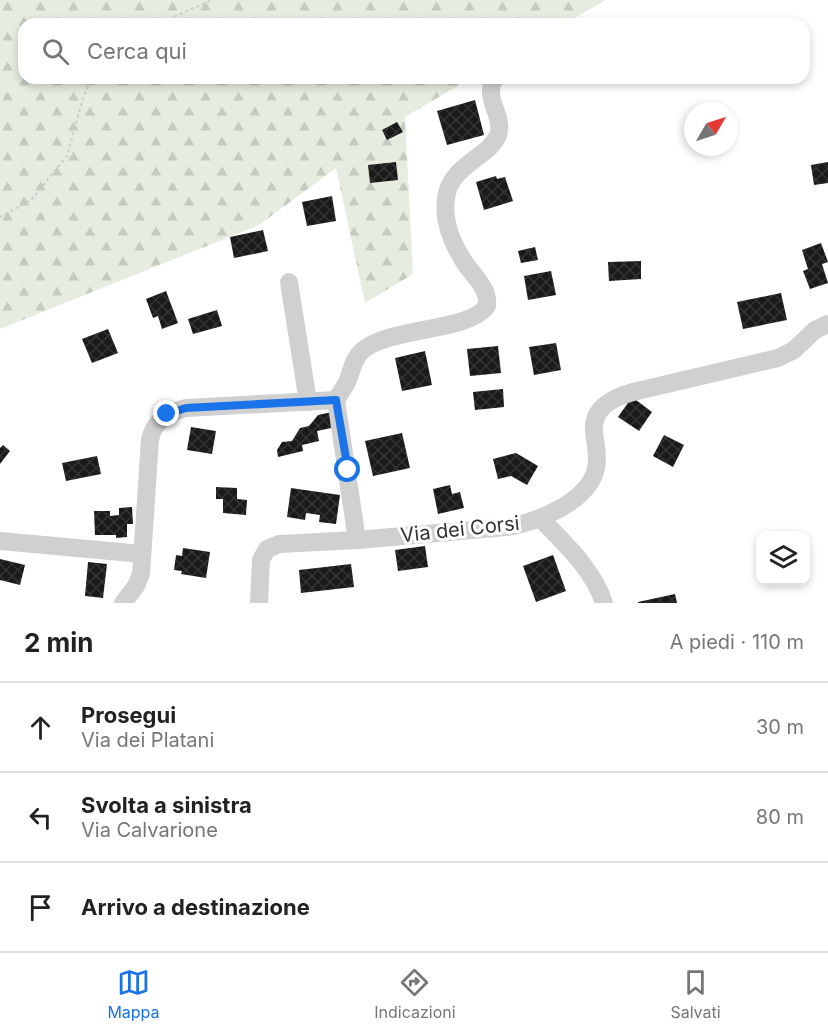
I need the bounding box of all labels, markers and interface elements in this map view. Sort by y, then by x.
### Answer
search box [18,18,810,84]
icon: search [39,35,72,68]
text: Cerca qui [87,38,187,64]
north arrow [684,102,738,156]
route end [153,400,179,426]
route start [334,456,360,482]
street label: Via dei Corsi [399,511,521,547]
map controls [756,531,810,585]
button: layers [756,531,810,585]
text: 2 min [24,627,94,658]
text: A piedi · 110 m [670,630,804,654]
text: Prosegui [81,702,176,728]
icon: ahead [24,711,57,744]
text: 30 m [756,715,804,739]
text: Via dei Platani [81,728,214,752]
text: Svolta a sinistra [81,792,252,818]
icon: left [24,801,57,834]
text: 80 m [756,805,804,829]
text: Via Calvarione [81,818,218,842]
icon: arrive [24,891,57,924]
text: Arrivo a destinazione [81,894,310,920]
tab: Mappa [107,966,160,1022]
tab: Indicazioni [374,966,456,1022]
tab: Salvati [670,966,721,1022]

